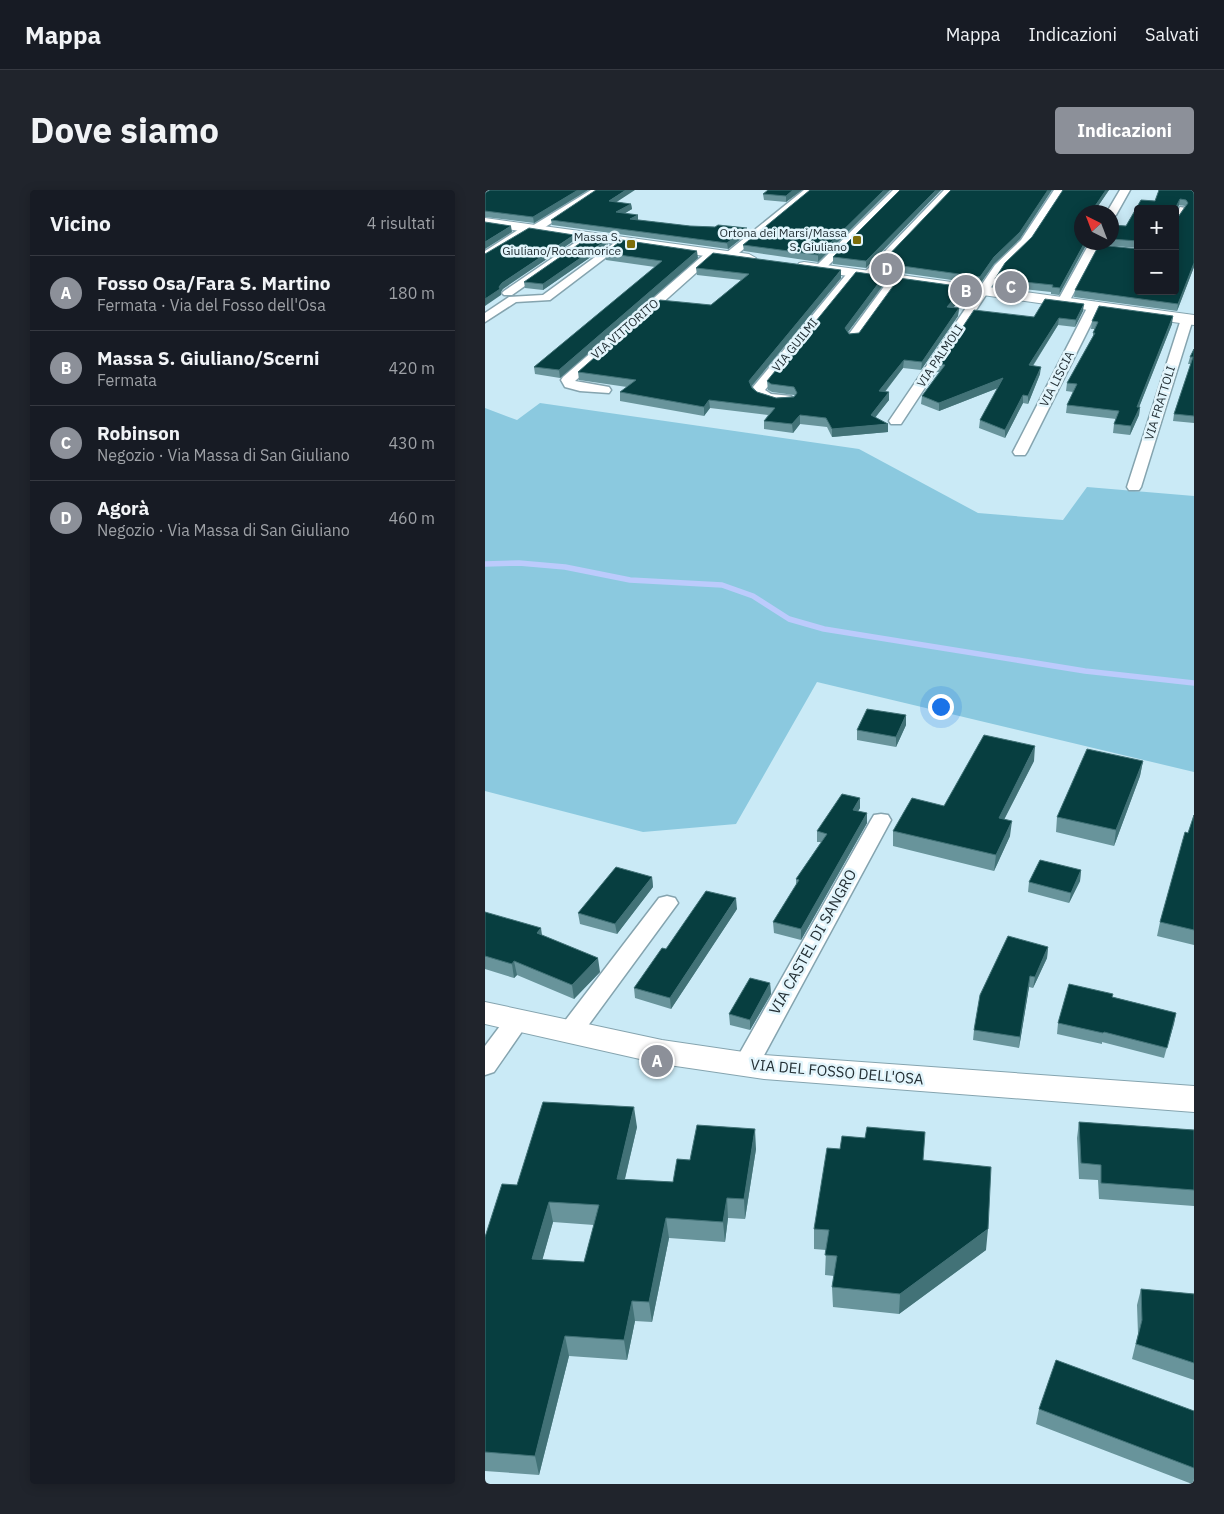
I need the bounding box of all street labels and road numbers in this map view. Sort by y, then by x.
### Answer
street label: VIA VITTORITO [588,295,661,362]
street label: VIA GUILMI [768,315,821,374]
street label: VIA PALMOLI [913,321,966,390]
street label: VIA LISCIA [1036,348,1077,409]
street label: VIA FRATTOLI [1141,364,1178,442]
street label: VIA CASTEL DI SANGRO [765,866,860,1018]
street label: VIA DEL FOSSO DELL'OSA [750,1054,925,1089]

